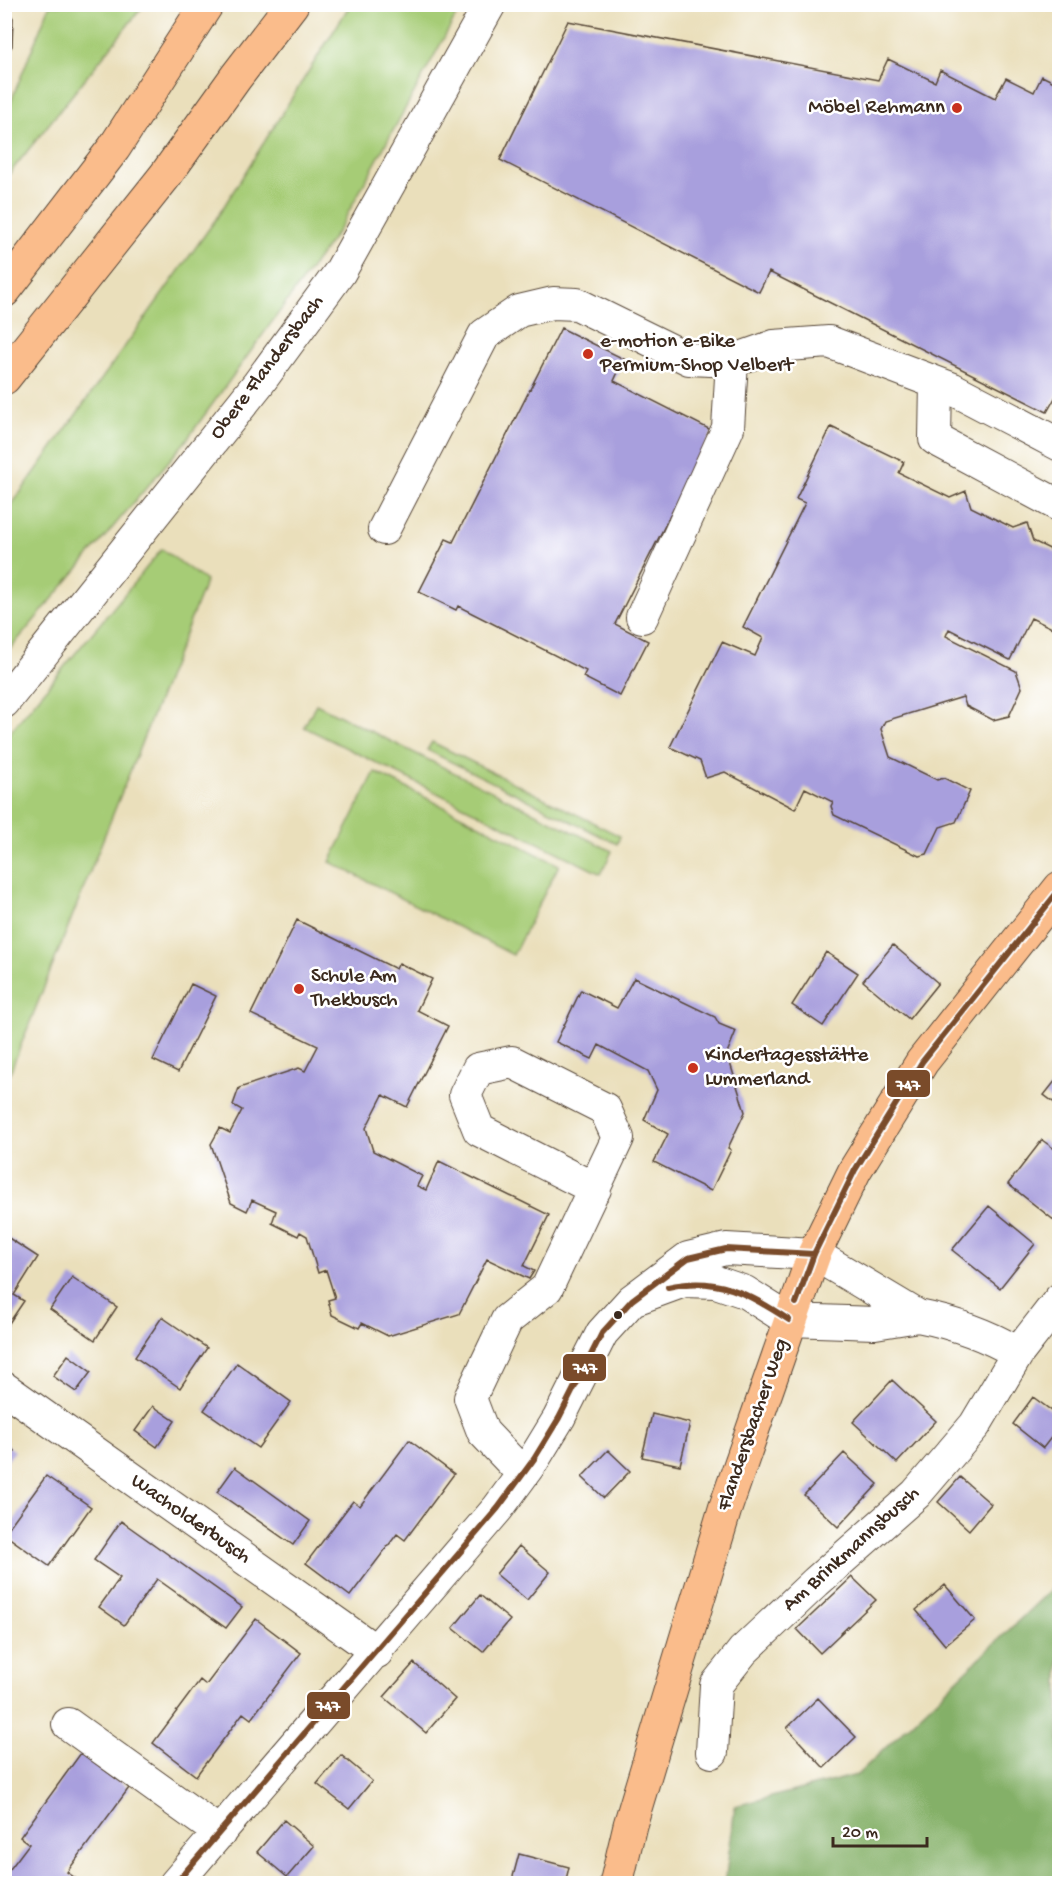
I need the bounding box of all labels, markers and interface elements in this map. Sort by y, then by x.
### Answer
place label: Möbel Rehmann [808,96,945,121]
marker: Möbel Rehmann [950,101,964,115]
street label: Obere Flandersbach [206,291,330,445]
place label: e-motion e-Bike Permium-Shop Velbert [599,330,795,379]
marker: e-motion e-Bike Permium-Shop Velbert [581,347,595,361]
place label: Schule Am Thekbusch [310,965,398,1014]
marker: Schule Am Thekbusch [292,982,306,996]
place label: Kindertagesstätte Lummerland [705,1044,870,1093]
marker: Kindertagesstätte Lummerland [686,1061,700,1075]
line badge: 747 [886,1069,931,1098]
text: 747 [895,1078,921,1097]
unlabelled marker [612,1309,624,1321]
street label: Flandersbacher Weg [712,1336,795,1515]
line badge: 747 [562,1353,607,1382]
text: 747 [572,1361,598,1380]
street label: Wacholderbusch [125,1469,255,1571]
street label: Am Brinkmannsbusch [778,1482,926,1618]
line badge: 747 [306,1691,351,1720]
text: 747 [315,1699,341,1718]
scale bar [833,1810,928,1848]
text: 20 m [842,1823,878,1844]

